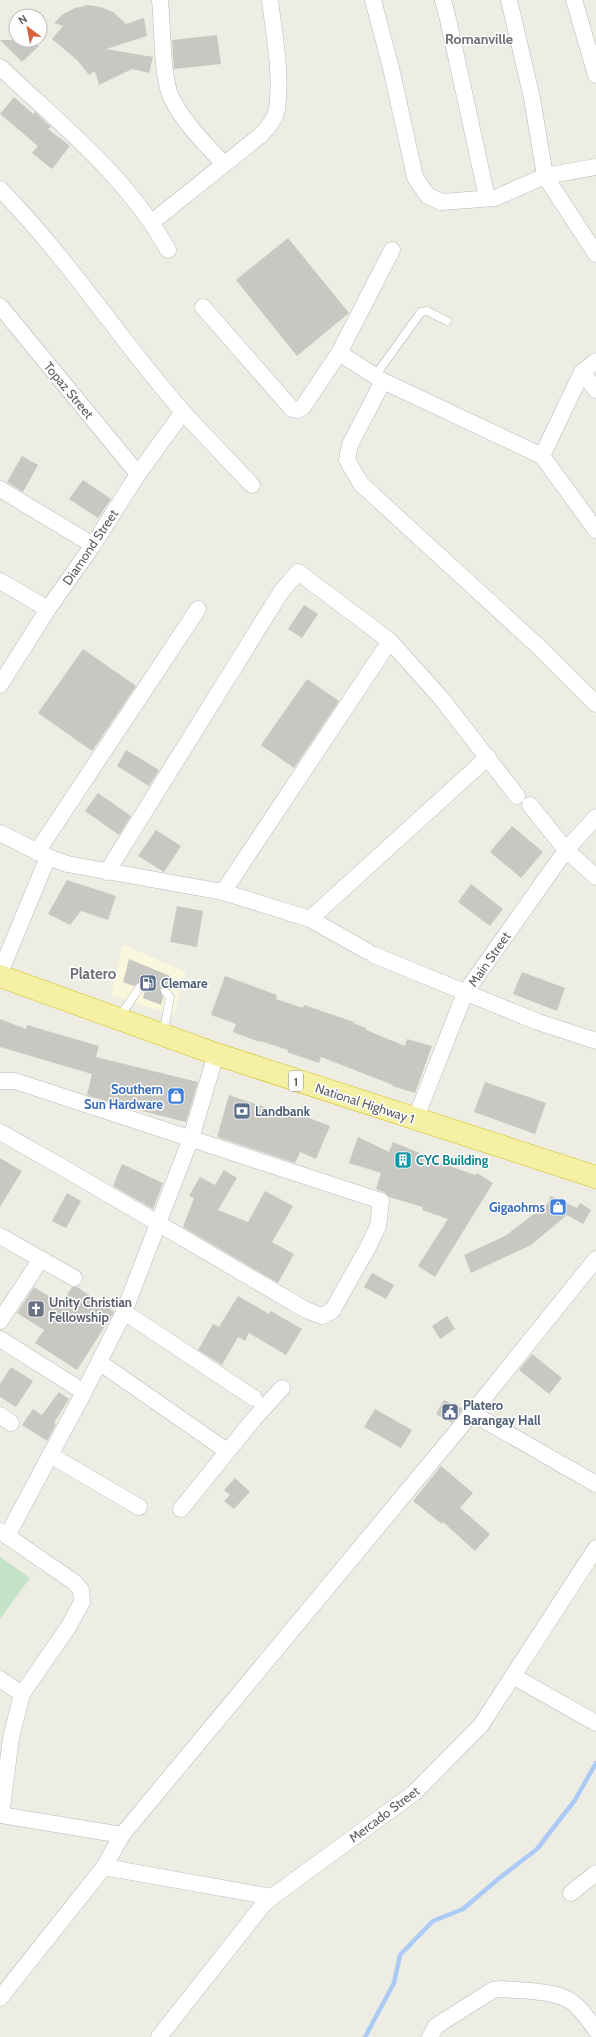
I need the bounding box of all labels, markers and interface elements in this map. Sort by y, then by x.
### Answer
north arrow [8,8,48,48]
text: N [16,12,30,28]
district label: Romanville [445,30,513,48]
street label: Topaz Street [41,358,98,422]
street label: Diamond Street [59,506,122,588]
street label: Main Street [464,928,514,989]
district label: Platero [70,965,117,983]
fuel station icon: Clemare [138,973,158,993]
place label: Clemare [161,975,208,991]
road number: 1 [289,1071,303,1091]
street label: National Highway 1 [313,1079,417,1127]
place label: Southern Sun Hardware [84,1081,163,1112]
shop icon: Southern Sun Hardware [166,1086,186,1106]
bank icon: Landbank [232,1101,252,1121]
place label: Landbank [255,1103,311,1119]
building icon: CYC Building [393,1150,413,1170]
place label: CYC Building [416,1152,489,1168]
shop icon: Gigaohms [548,1197,568,1217]
place label: Gigaohms [489,1199,545,1215]
place label: Unity Christian Fellowship [49,1294,132,1325]
church icon: Unity Christian Fellowship [26,1299,46,1319]
place label: Platero Barangay Hall [463,1397,541,1428]
public building icon: Platero Barangay Hall [440,1402,460,1422]
street label: Mercado Street [346,1782,423,1846]

